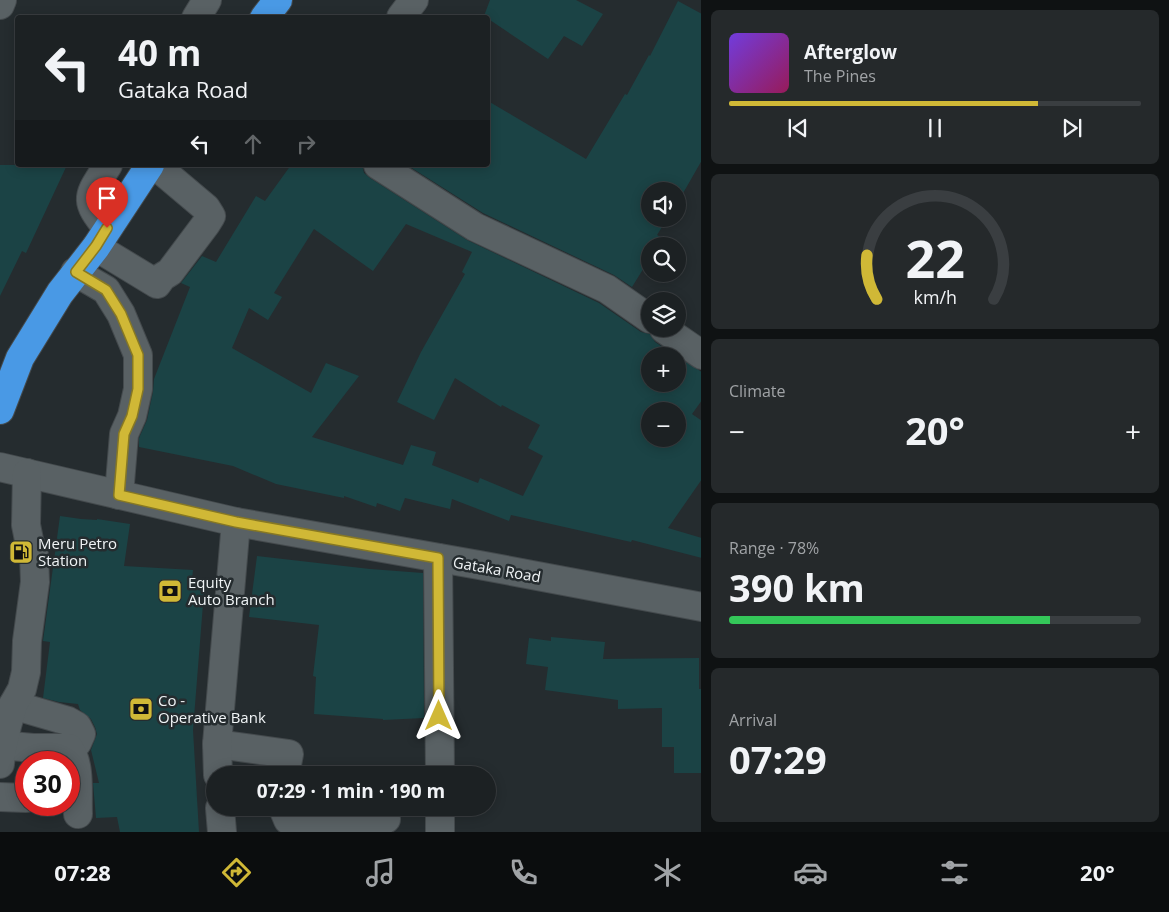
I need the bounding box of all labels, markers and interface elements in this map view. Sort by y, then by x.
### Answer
text: 40 m [118,29,201,76]
icon: left [35,35,100,100]
text: Afterglow [804,39,897,65]
text: The Pines [804,65,876,87]
text: Gataka Road [118,74,248,104]
icon: previous [784,114,812,142]
icon: pause [921,114,949,142]
icon: next [1058,114,1086,142]
icon: left [186,130,214,158]
icon: ahead [239,130,267,158]
icon: right [292,130,320,158]
pin [86,177,128,228]
map controls [641,182,686,447]
button: sound [641,182,686,227]
icon: arrive [93,184,121,212]
text: 22 [905,222,965,293]
button: search [641,237,686,282]
text: km/h [913,285,957,309]
button: layers [641,292,686,337]
button: + [641,347,686,392]
text: Climate [729,380,786,402]
button: − [641,402,686,447]
text: 20° [905,404,965,456]
text: − [729,412,745,450]
text: + [1125,412,1141,450]
place label: Meru Petro Station [38,533,117,570]
text: Range · 78% [729,537,819,559]
fuel station icon: Meru Petro Station [8,539,34,565]
street label: Gataka Road [452,551,542,587]
text: 390 km [729,561,865,613]
place label: Equity Auto Branch [188,572,275,609]
bank icon: Equity Auto Branch [157,578,183,604]
position arrow [412,689,464,741]
place label: Co - Operative Bank [158,690,266,727]
bank icon: Co - Operative Bank [128,696,154,722]
text: Arrival [729,709,777,731]
text: 07:29 [729,733,827,785]
speed limit sign: 30 [15,751,80,816]
text: 07:29 · 1 min · 190 m [257,778,445,804]
icon: directions [219,855,254,890]
icon: music [363,855,398,890]
icon: phone [506,855,541,890]
icon: climate [650,855,685,890]
icon: car [793,855,828,890]
icon: filters [937,855,972,890]
text: 07:28 [54,857,111,887]
text: 20° [1080,857,1115,887]

